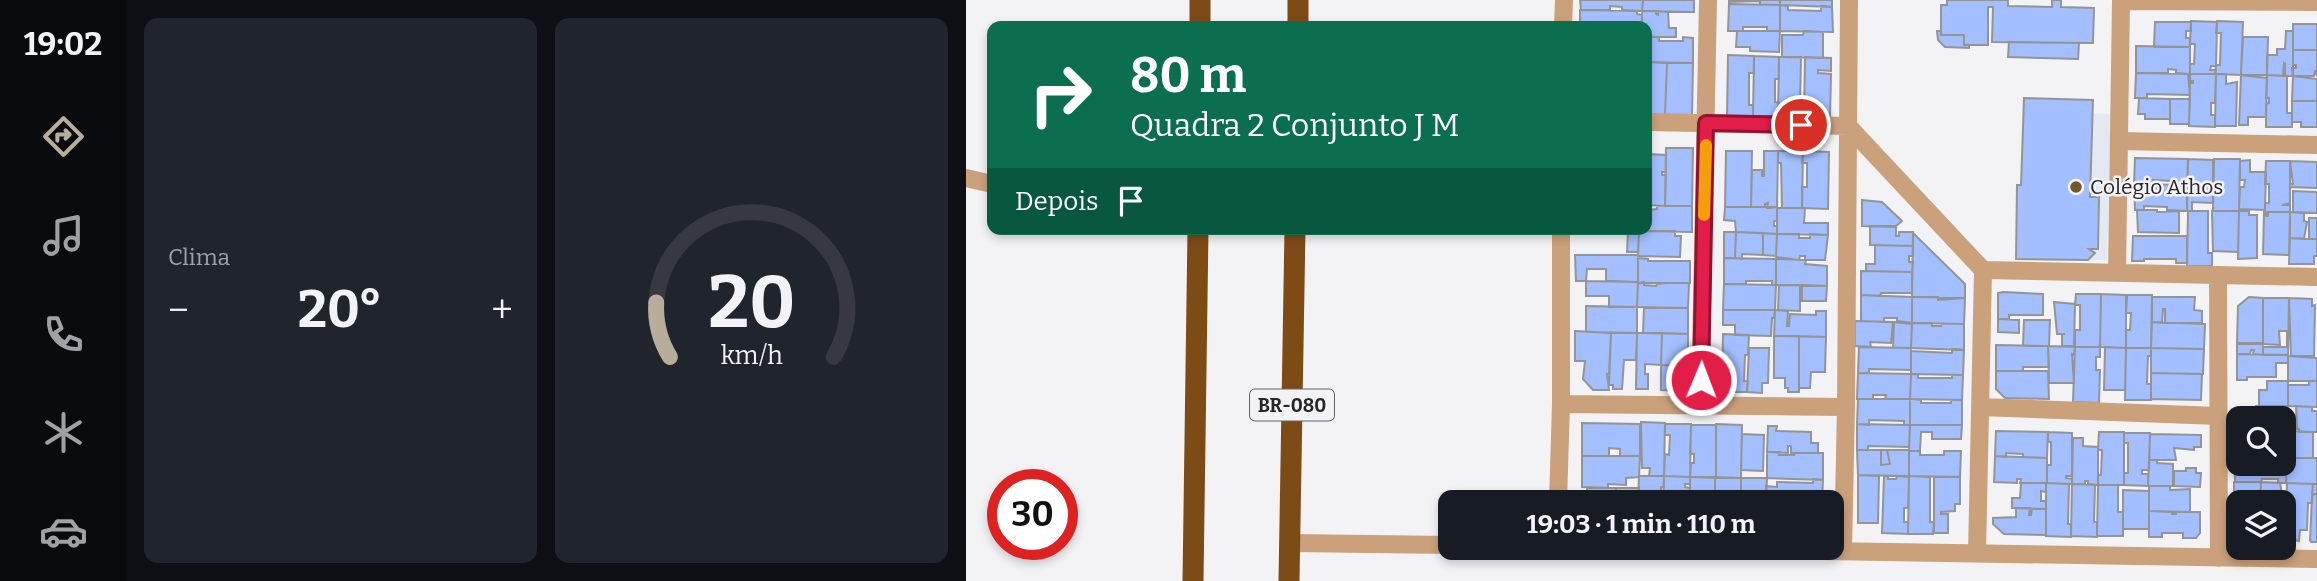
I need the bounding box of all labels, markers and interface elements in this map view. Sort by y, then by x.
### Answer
text: 19:02 [24,25,102,63]
text: 80 m [1130,46,1246,105]
icon: right [1015,49,1106,140]
pin [1771,95,1831,155]
text: Quadra 2 Conjunto J M [1130,106,1460,144]
icon: arrive [1782,106,1820,144]
icon: directions [39,112,88,161]
place label: Colégio Athos [2090,174,2223,200]
marker: Colégio Athos [2068,179,2084,195]
icon: arrive [1112,182,1150,220]
text: Depois [1015,186,1098,217]
icon: music [39,211,88,260]
text: Clima [168,243,230,271]
text: 20 [708,259,795,346]
text: 20° [298,278,382,341]
text: − [168,287,189,333]
text: + [491,287,513,333]
icon: phone [39,310,88,359]
text: km/h [721,340,783,370]
position arrow [1664,343,1738,417]
road number: BR-080 [1250,390,1334,420]
map controls [2226,406,2296,560]
button: search [2226,406,2296,476]
icon: climate [39,408,88,457]
speed limit sign: 30 [987,469,1078,560]
button: layers [2226,490,2296,560]
icon: car [39,507,88,556]
text: 19:03 · 1 min · 110 m [1526,509,1756,540]

